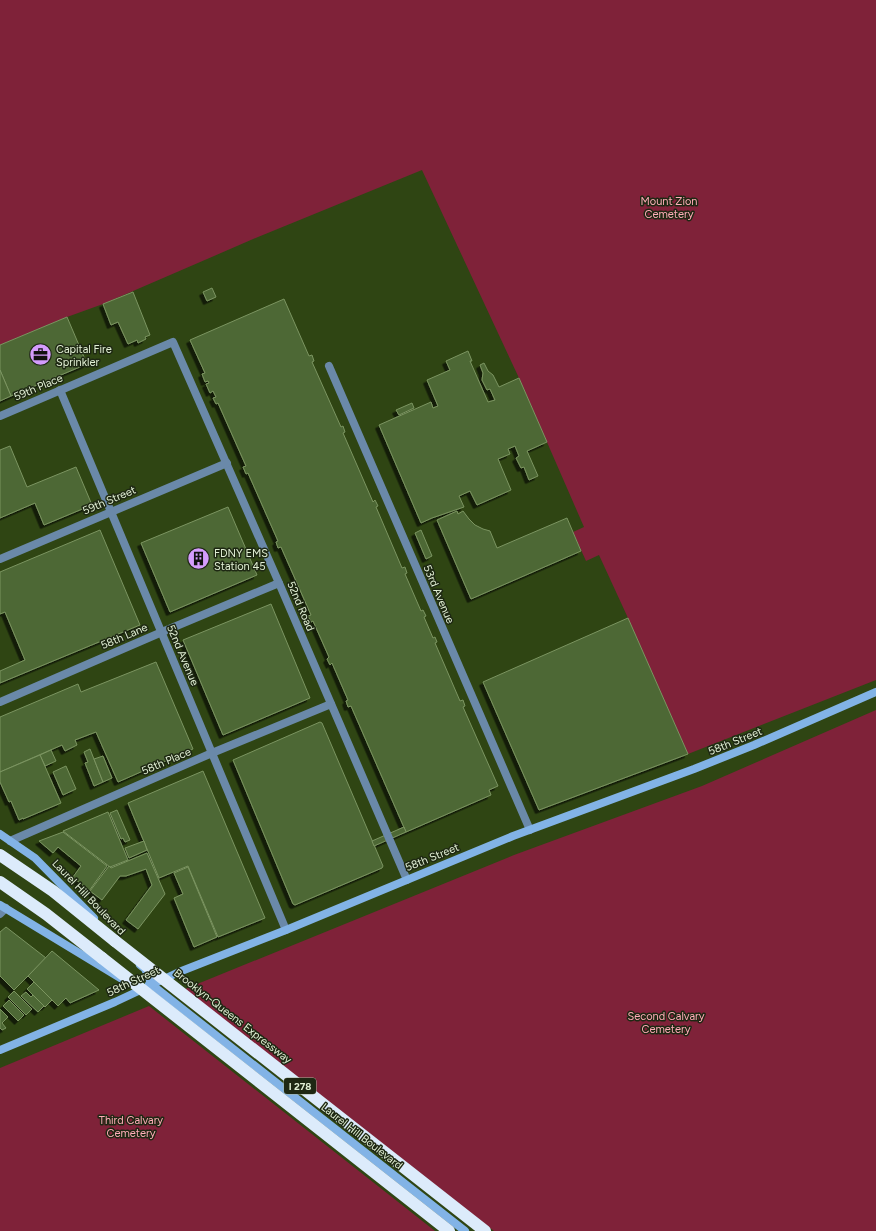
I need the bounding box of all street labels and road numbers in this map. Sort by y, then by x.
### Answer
street label: 59th Place [12,371,65,404]
street label: 59th Street [81,483,138,517]
street label: 53rd Avenue [420,563,457,625]
street label: 52nd Road [284,579,317,633]
street label: 58th Lane [99,621,150,652]
street label: 52nd Avenue [164,623,201,688]
street label: 58th Street [706,725,764,758]
street label: 58th Place [140,745,193,778]
street label: 58th Street [403,841,461,874]
street label: Laurel Hill Boulevard [49,857,128,938]
street label: 58th Street [105,964,162,999]
street label: Brooklyn-Queens Expressway [171,966,294,1067]
road number: I 278 [284,1078,316,1094]
street label: Laurel Hill Boulevard [318,1101,405,1172]

